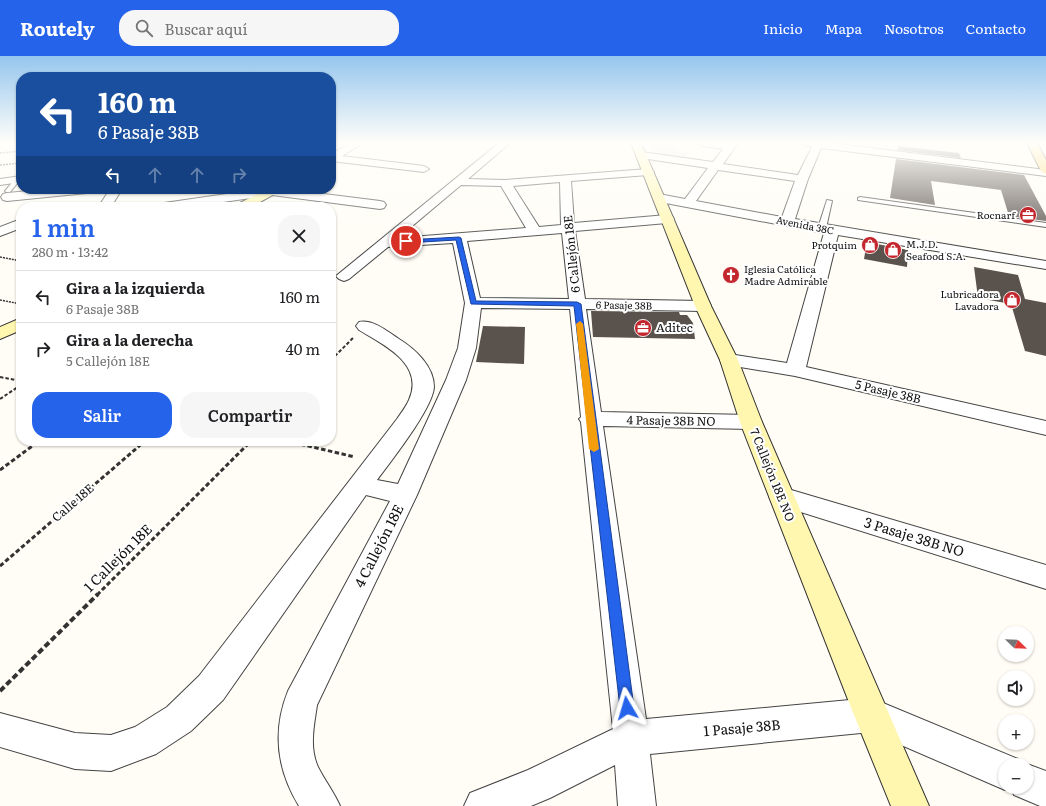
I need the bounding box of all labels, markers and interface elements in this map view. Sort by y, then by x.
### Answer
search box [119,10,399,46]
text: Routely [20,14,95,42]
icon: search [133,17,155,39]
text: Buscar aquí [165,17,248,40]
text: Inicio [763,18,803,38]
text: Mapa [825,18,862,38]
text: Nosotros [884,18,944,38]
text: Contacto [966,18,1026,38]
text: 160 m [98,80,177,122]
icon: left [32,88,84,140]
text: 6 Pasaje 38B [98,118,199,145]
icon: left [102,164,124,186]
icon: ahead [144,164,166,186]
icon: ahead [186,164,208,186]
icon: right [228,164,250,186]
office icon: Rocnarf [1018,205,1038,225]
place label: Rocnarf [977,207,1016,222]
text: 1 min [32,209,95,244]
street label: Avenida 38C [775,212,835,237]
street label: 6 Callejón 18E [558,214,584,294]
button: close [278,215,320,257]
pin [389,224,423,258]
icon: arrive [395,230,417,252]
shop icon: Protquim [860,235,880,255]
place label: M.J.D. Seafood S.A. [906,236,966,263]
place label: Protquim [811,237,857,252]
shop icon: M.J.D. Seafood S.A. [883,240,903,260]
text: 280 m · 13:42 [32,242,108,261]
place label: Iglesia Católica Madre Admirable [744,261,828,288]
church icon: Iglesia Católica Madre Admirable [721,265,741,285]
text: Gira a la izquierda [66,276,205,299]
text: 160 m [280,285,320,308]
icon: left [32,286,54,308]
place label: Lubricadora Lavadora [940,286,1000,313]
shop icon: Lubricadora Lavadora [1002,290,1022,310]
street label: 6 Pasaje 38B [596,297,653,312]
text: 6 Pasaje 38B [66,299,139,318]
office icon: Aditec [633,318,653,338]
place label: Aditec [656,318,693,336]
text: Gira a la derecha [66,328,193,351]
text: 40 m [286,337,320,360]
icon: right [32,338,54,360]
text: 5 Callejón 18E [66,351,150,370]
street label: 5 Pasaje 38B [853,375,923,407]
button: Salir [32,392,172,438]
button: Compartir [180,392,320,438]
street label: 4 Pasaje 38B NO [626,410,716,430]
street label: 7 Callejón 18E NO [746,425,800,524]
street label: Calle 18E [47,479,98,526]
street label: 4 Callejón 18E [349,500,408,591]
street label: 3 Pasaje 38B NO [862,511,967,561]
street label: 1 Callejón 18E [79,519,156,596]
north arrow [998,626,1034,662]
map controls [998,626,1034,794]
button: sound [998,670,1034,706]
position arrow [606,687,648,729]
street label: 1 Pasaje 38B [703,714,781,740]
button: + [998,714,1034,750]
button: − [998,758,1034,794]

